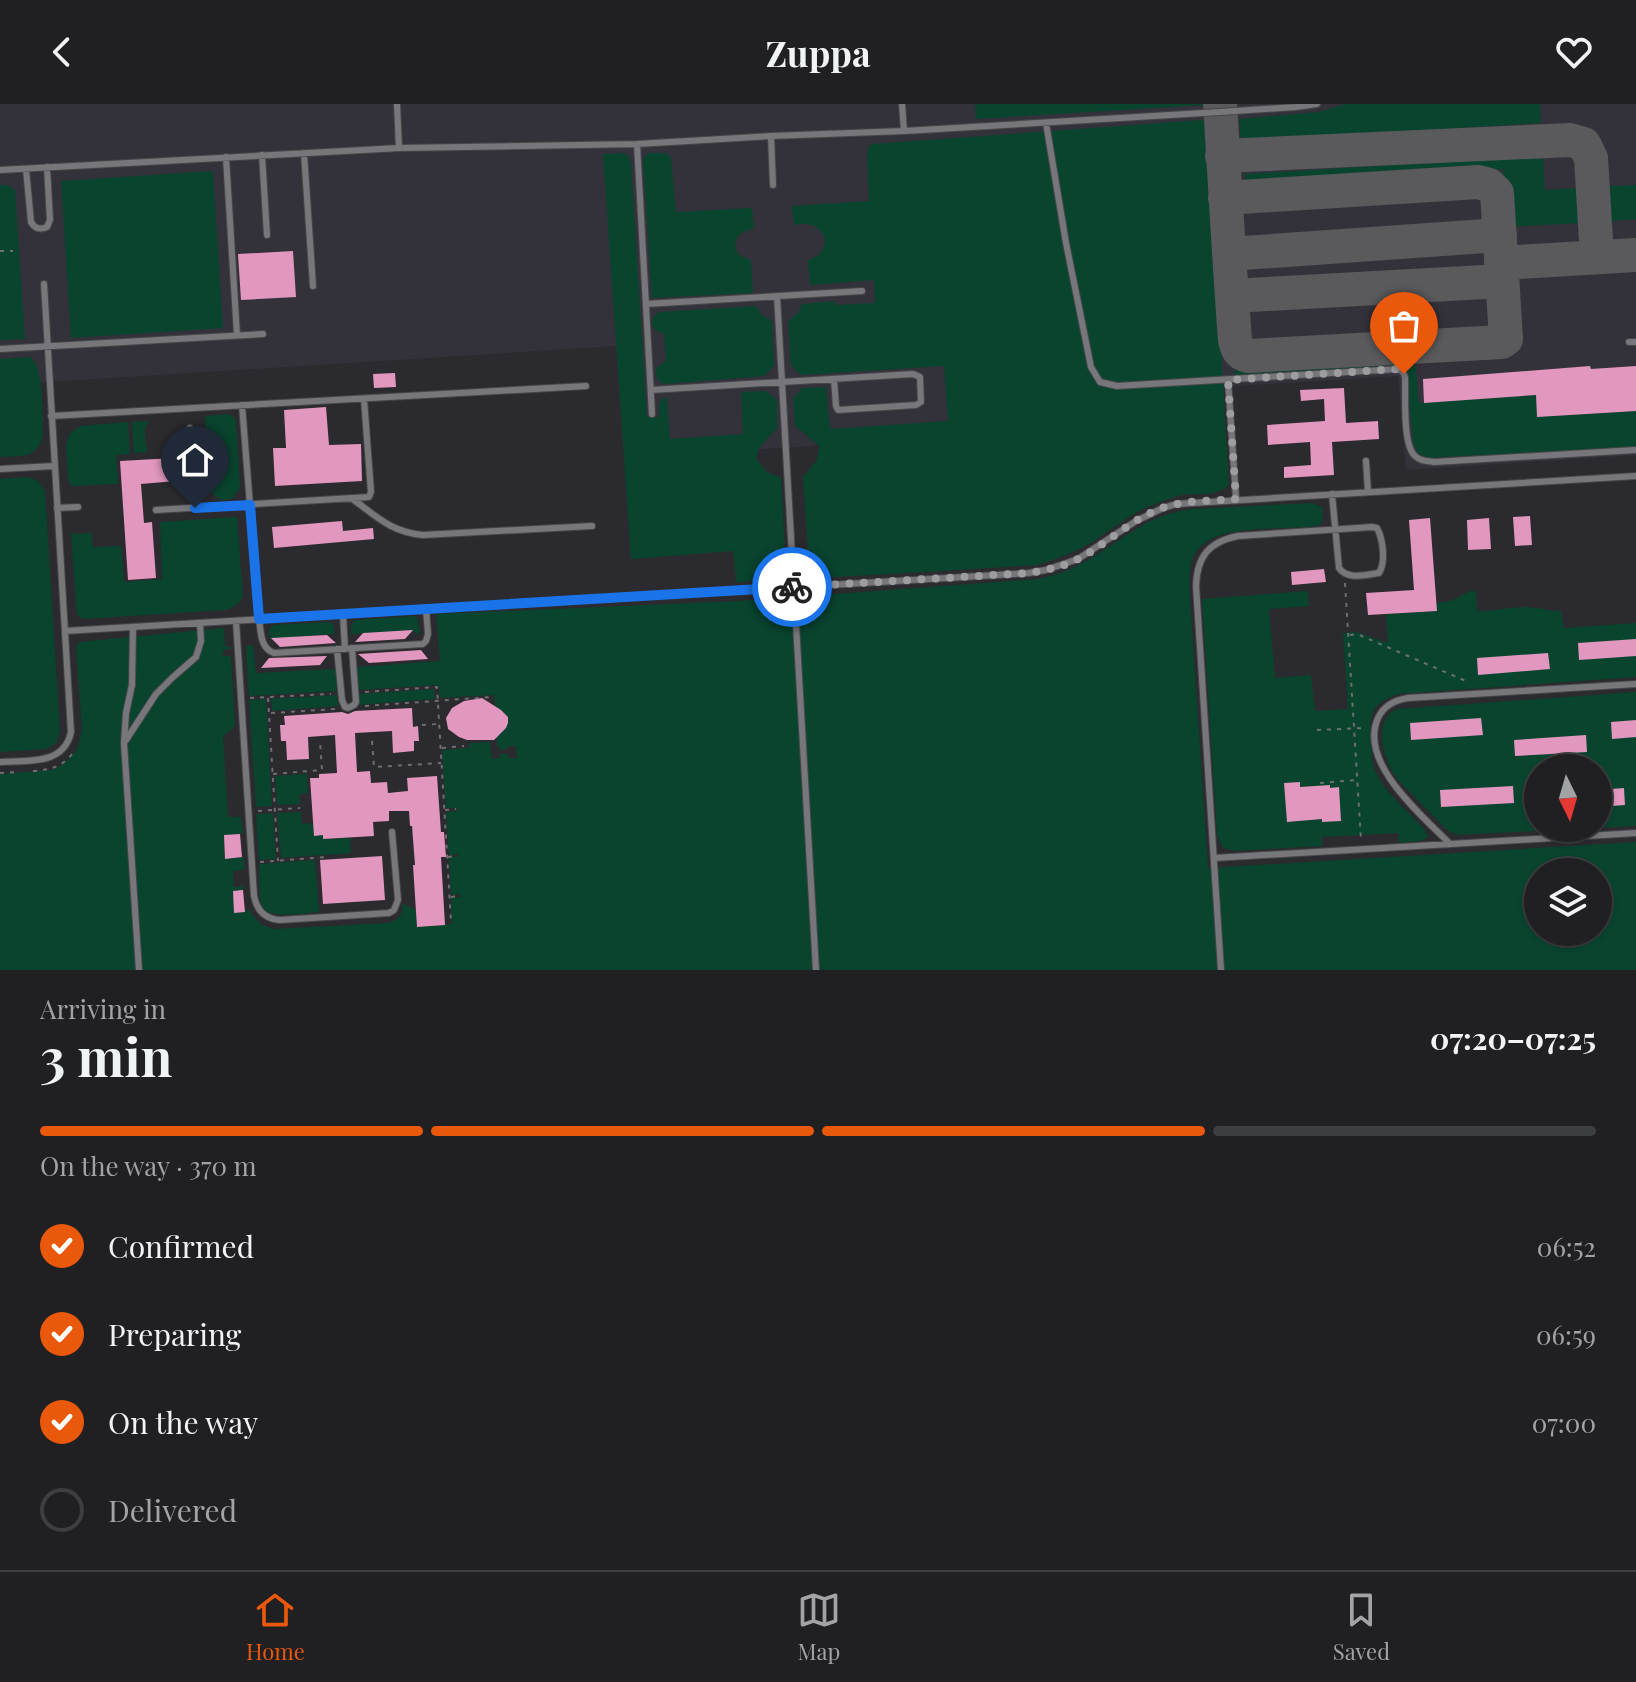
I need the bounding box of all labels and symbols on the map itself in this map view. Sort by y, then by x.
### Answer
pin [1370,292,1438,374]
pin [161,426,229,508]
courier [752,547,832,627]
north arrow [1524,754,1612,842]

